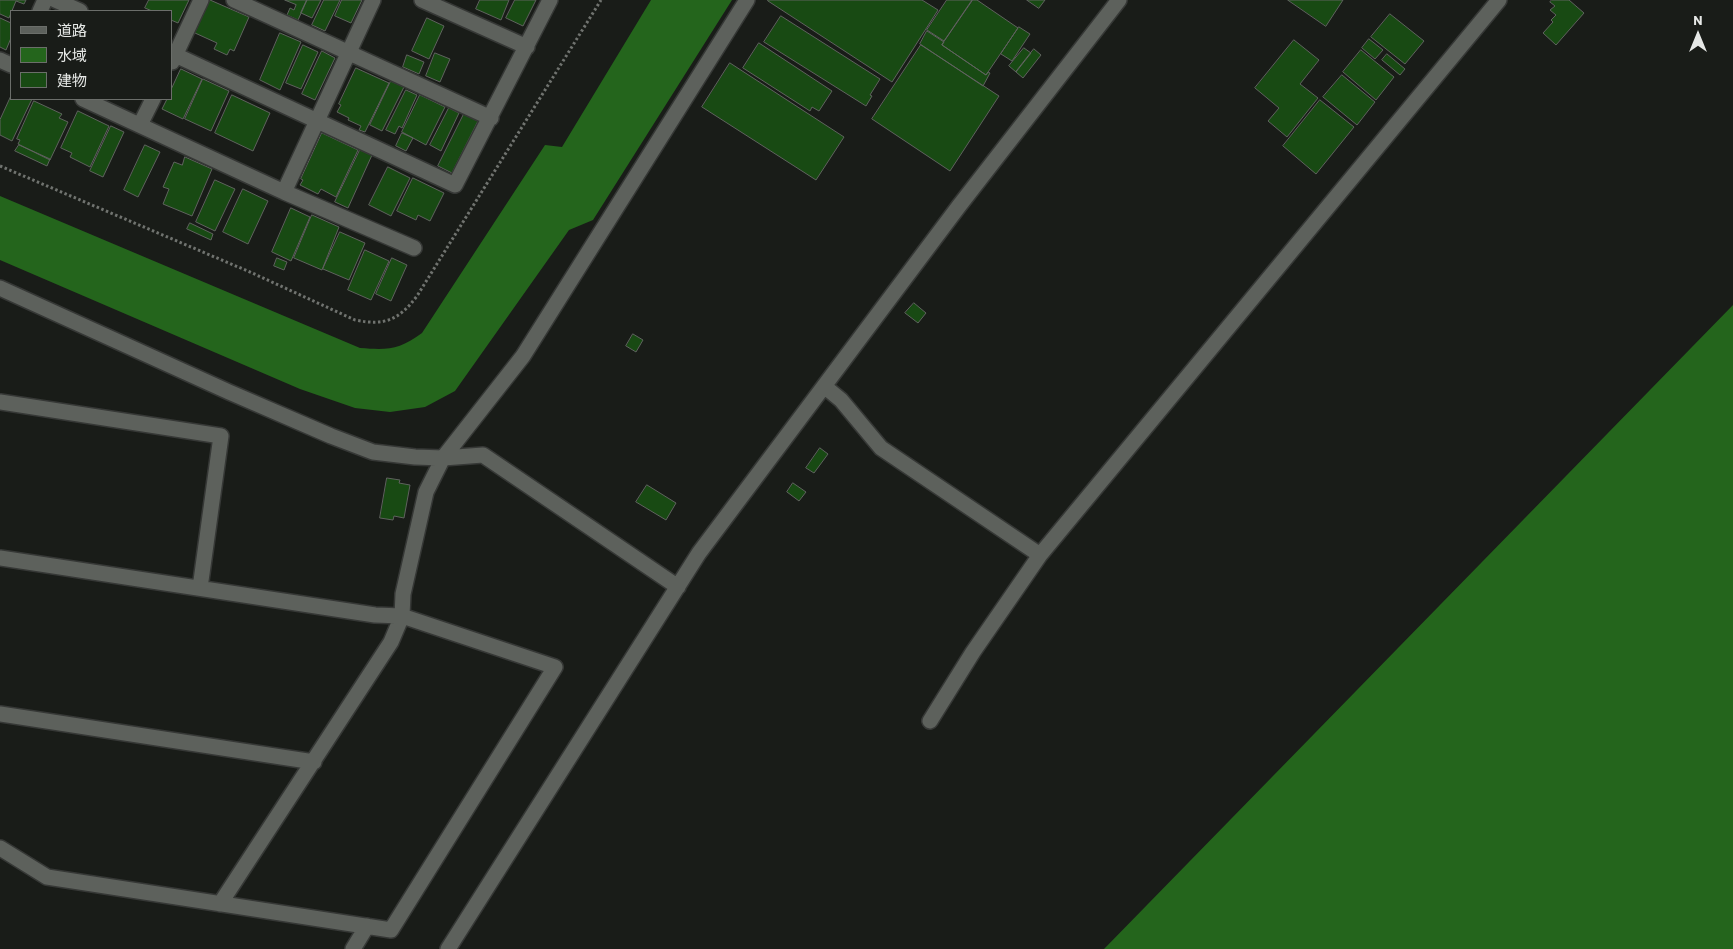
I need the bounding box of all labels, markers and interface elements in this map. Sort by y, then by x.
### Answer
legend [10,10,172,100]
north arrow [1673,10,1723,60]
text: N [1693,11,1703,28]
text: 道路 [57,21,87,39]
text: 水域 [57,46,87,64]
text: 建物 [57,71,87,89]

